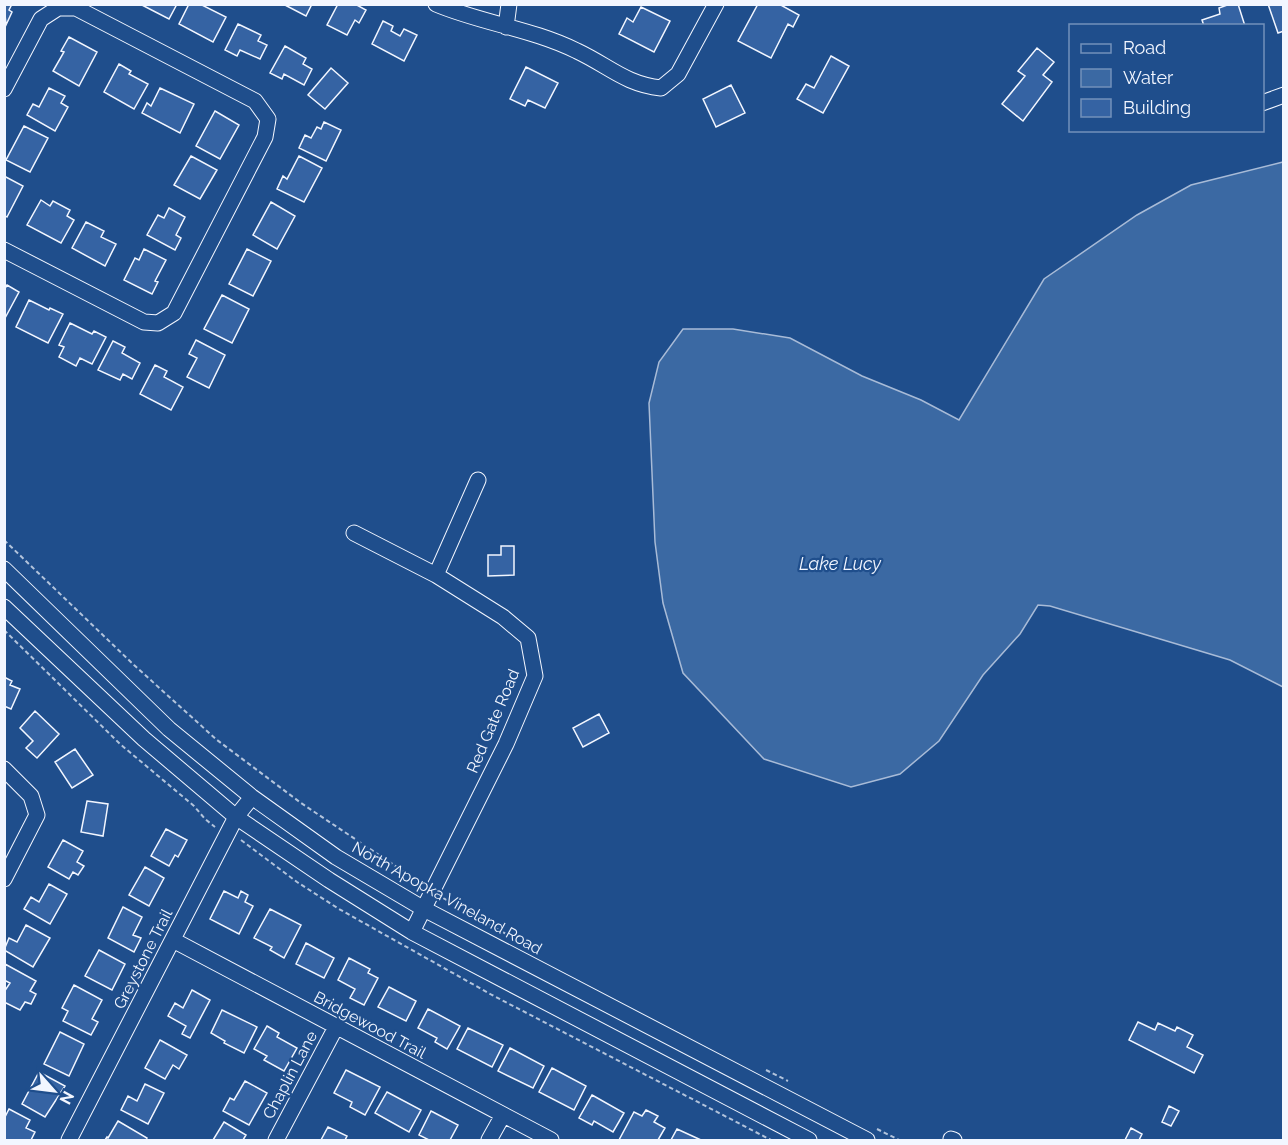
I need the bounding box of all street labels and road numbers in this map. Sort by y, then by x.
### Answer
street label: Red Gate Road [463,666,523,776]
street label: North Apopka Vineland Road [349,838,545,958]
street label: Greystone Trail [110,905,177,1012]
street label: Bridgewood Trail [311,987,430,1063]
street label: Chaplin Lane [259,1028,321,1122]

